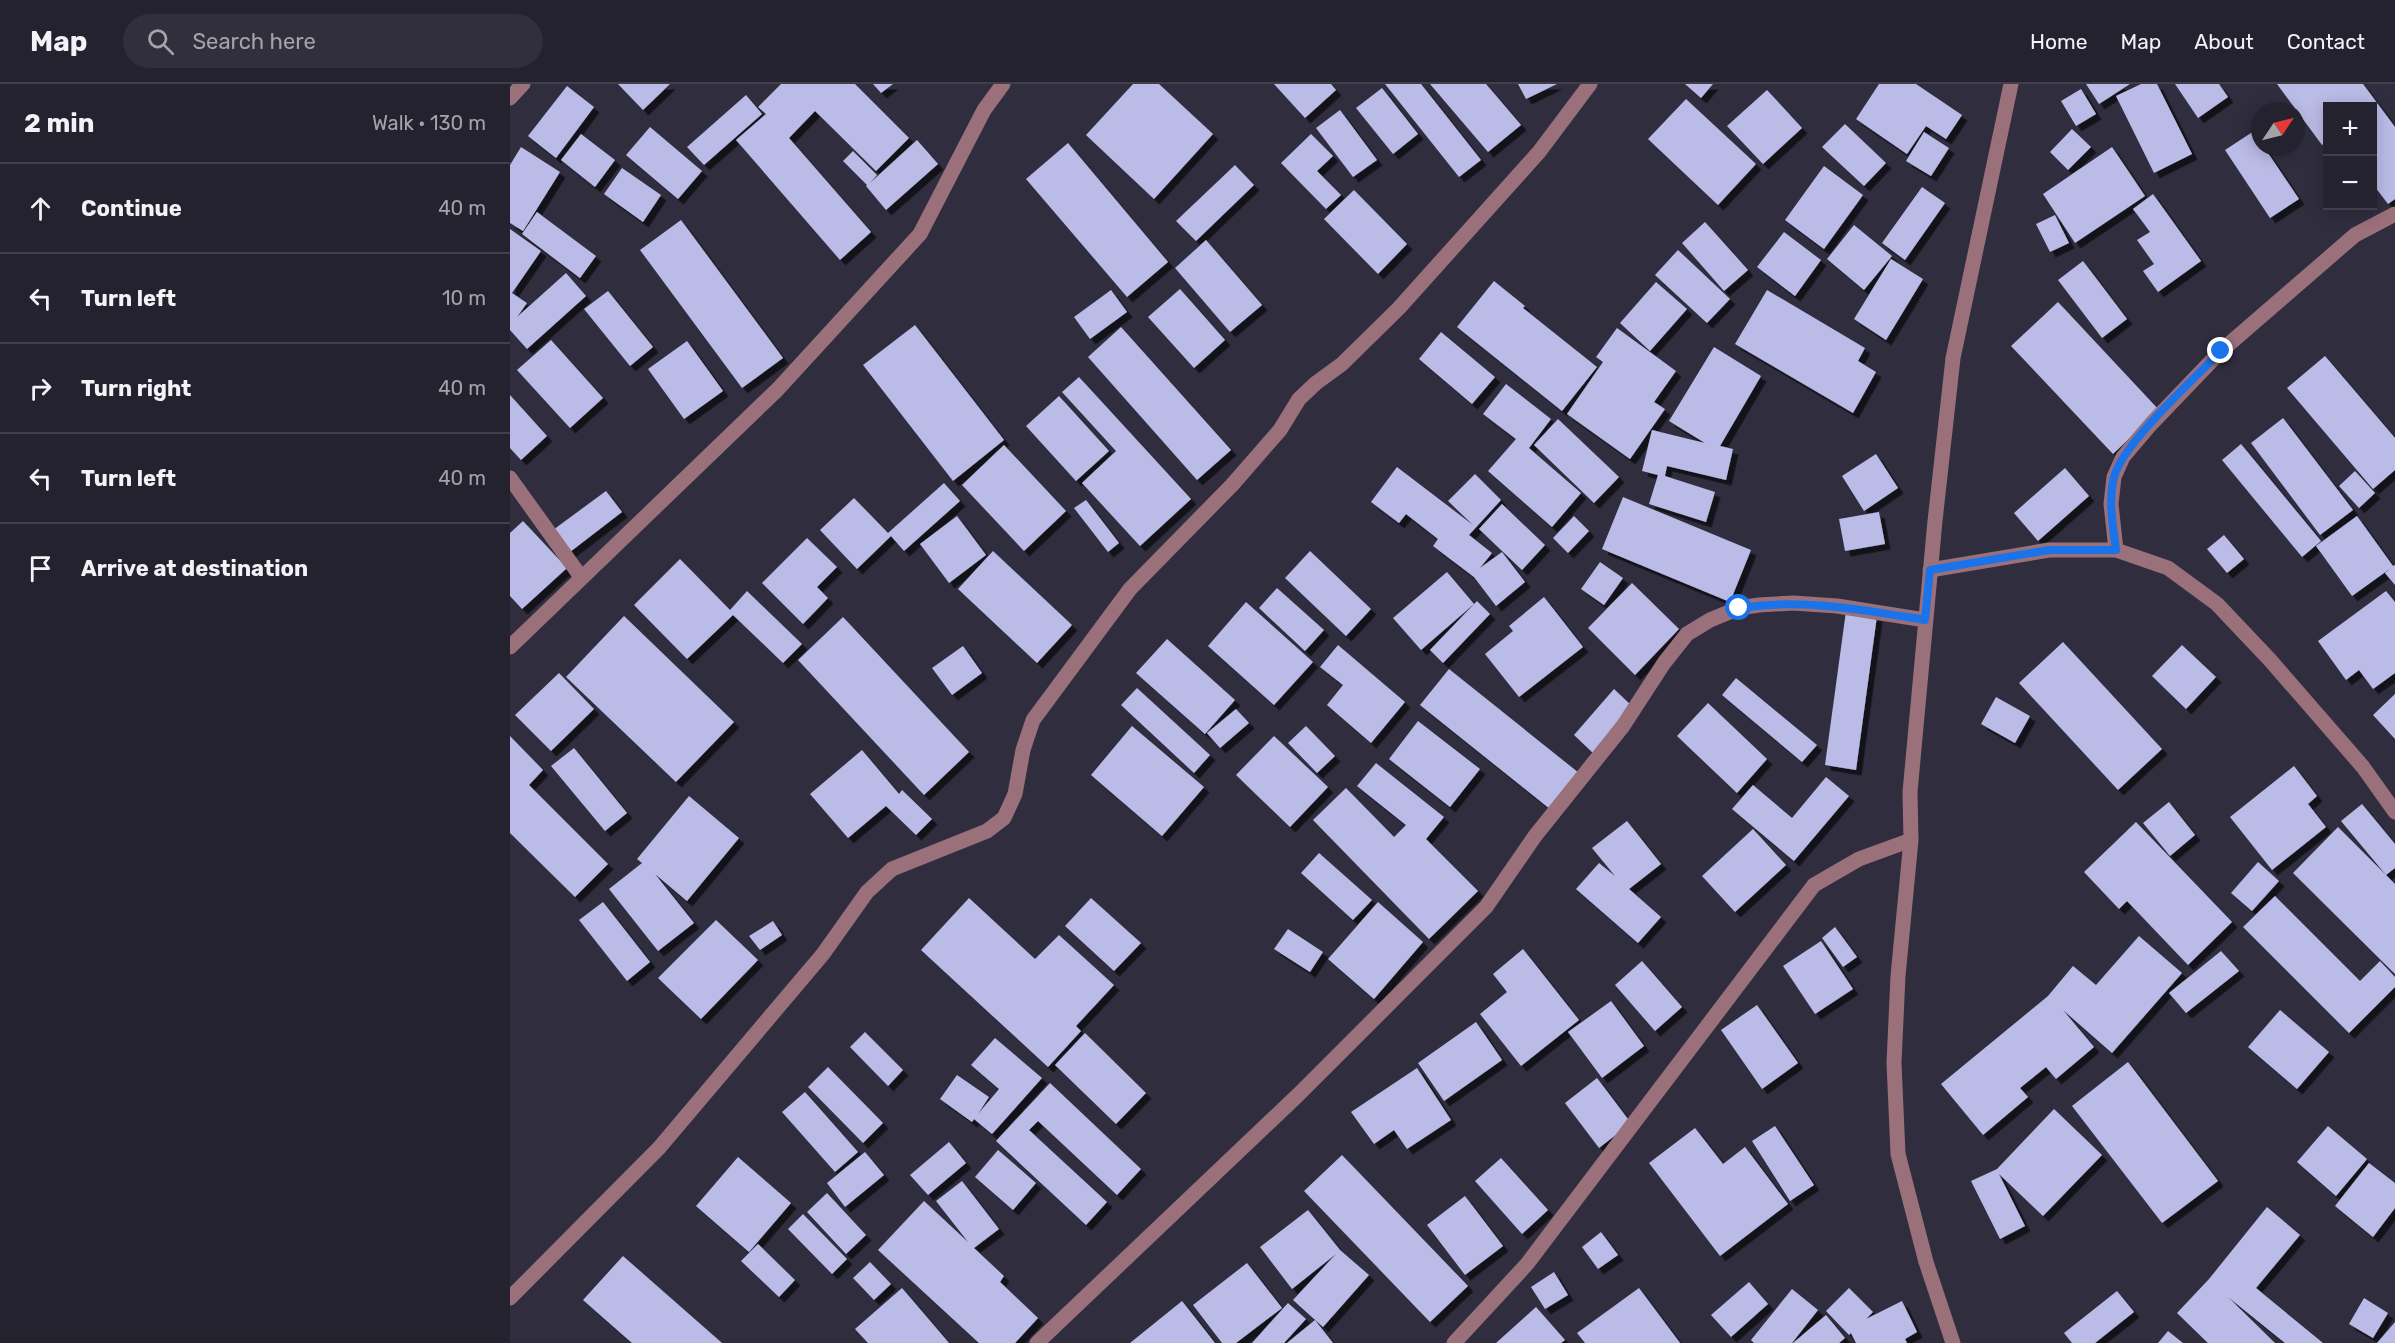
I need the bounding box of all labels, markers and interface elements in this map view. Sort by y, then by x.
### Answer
search box [123,14,543,68]
text: Map [30,25,87,58]
icon: search [144,25,177,58]
text: Search here [192,28,316,55]
text: Home [2030,29,2087,54]
text: Map [2120,29,2161,54]
text: About [2194,29,2254,54]
text: Contact [2287,29,2365,54]
north arrow [2251,102,2305,156]
map controls [2323,102,2377,210]
button: + [2323,102,2377,156]
text: 2 min [24,108,94,139]
text: Walk · 130 m [372,111,486,135]
button: − [2323,156,2377,210]
icon: ahead [24,192,57,225]
text: Continue [81,195,182,222]
text: 40 m [438,196,486,220]
icon: left [24,282,57,315]
text: Turn left [81,285,176,312]
text: 10 m [442,286,486,310]
route end [2207,337,2233,363]
icon: right [24,372,57,405]
text: Turn right [81,375,191,402]
text: 40 m [438,376,486,400]
icon: left [24,462,57,495]
text: Turn left [81,465,176,492]
text: 40 m [438,466,486,490]
icon: arrive [24,552,57,585]
text: Arrive at destination [81,555,308,582]
route start [1725,594,1751,620]

